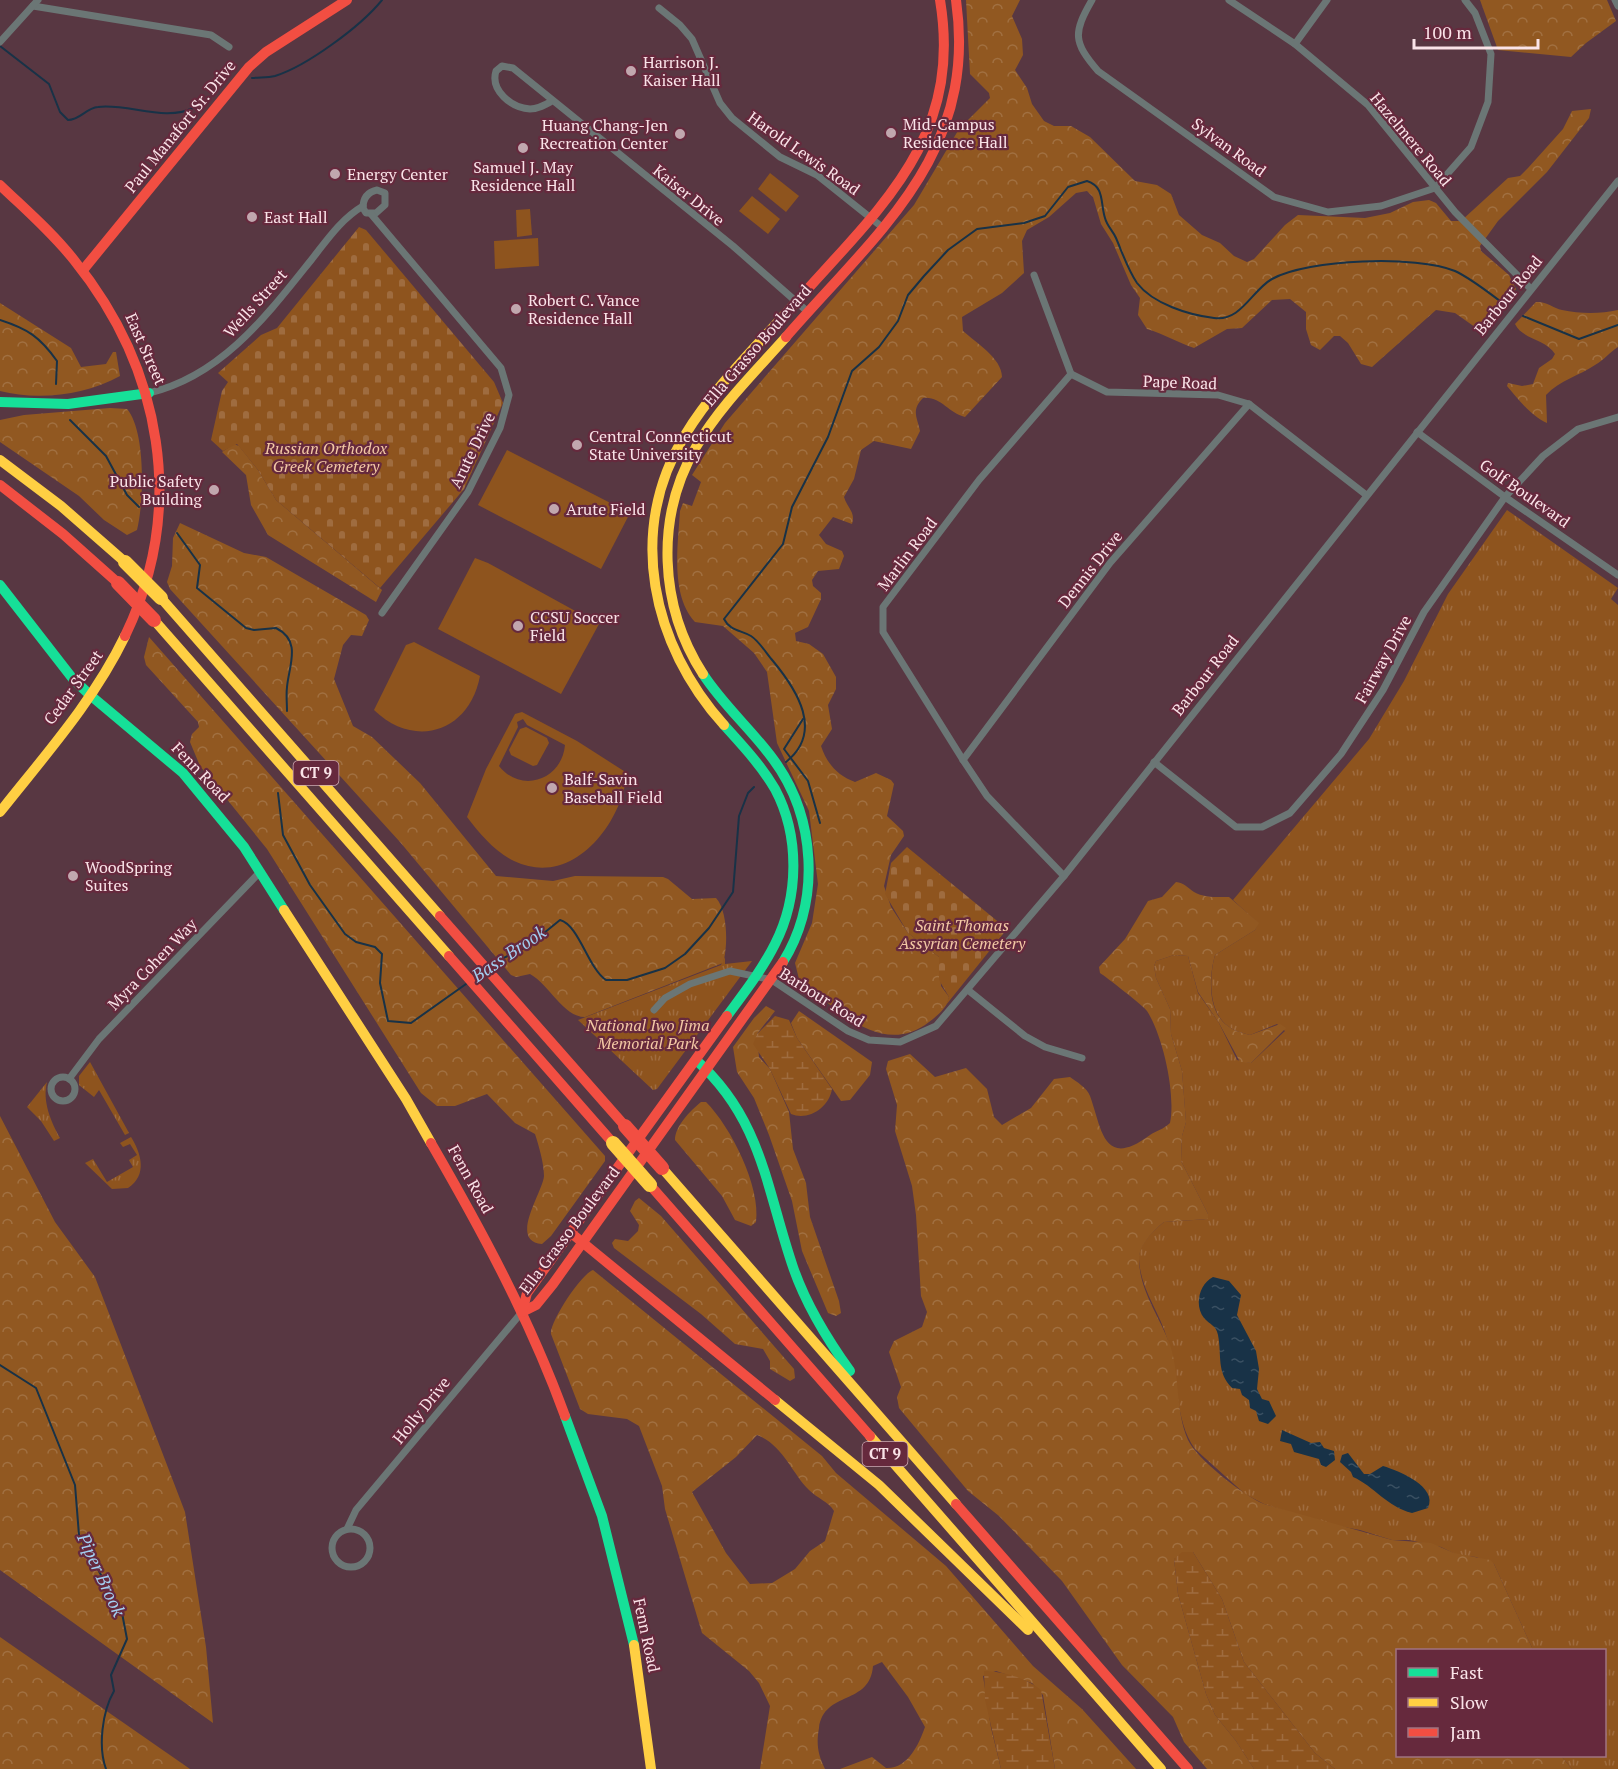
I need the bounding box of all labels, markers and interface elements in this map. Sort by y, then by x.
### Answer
scale bar [1414,12,1538,50]
text: 100 m [1423,20,1472,44]
place label: Harrison J. Kaiser Hall [643,51,721,91]
street label: Paul Manafort Sr. Drive [120,55,240,197]
marker: Harrison J. Kaiser Hall [624,64,638,78]
street label: Hazelmere Road [1365,88,1457,191]
street label: Harold Lewis Road [744,106,865,200]
place label: Mid-Campus Residence Hall [903,113,1008,153]
street label: Sylvan Road [1187,113,1271,181]
place label: Huang Chang-Jen Recreation Center [540,114,669,154]
marker: Mid-Campus Residence Hall [884,126,898,140]
marker: Huang Chang-Jen Recreation Center [673,127,687,141]
marker: Samuel J. May Residence Hall [516,141,530,155]
place label: Samuel J. May Residence Hall [471,156,575,196]
street label: Kaiser Drive [649,159,729,231]
place label: Energy Center [347,163,449,185]
marker: Energy Center [328,167,342,181]
place label: East Hall [264,206,328,228]
marker: East Hall [245,210,259,224]
street label: Barbour Road [1469,250,1547,339]
street label: Wells Street [218,264,292,342]
street label: Ella Grasso Boulevard [698,279,816,410]
place label: Robert C. Vance Residence Hall [528,289,639,329]
marker: Robert C. Vance Residence Hall [509,302,523,316]
street label: East Street [120,309,172,389]
street label: Pape Road [1142,370,1218,394]
street label: Arute Drive [444,408,500,492]
place label: Central Connecticut State University [589,425,732,465]
park label: Russian Orthodox Greek Cemetery [264,437,388,477]
marker: Central Connecticut State University [570,438,584,452]
street label: Golf Boulevard [1475,454,1575,532]
place label: Public Safety Building [110,470,203,510]
marker: Public Safety Building [207,483,221,497]
place label: Arute Field [566,498,646,520]
marker: Arute Field [547,502,561,516]
street label: Marlin Road [872,513,942,595]
street label: Dennis Drive [1053,526,1127,612]
place label: CCSU Soccer Field [530,606,620,646]
street label: Fairway Drive [1350,611,1416,707]
marker: CCSU Soccer Field [511,619,525,633]
street label: Barbour Road [1167,630,1243,720]
street label: Cedar Street [38,645,108,729]
street label: Fenn Road [167,737,235,807]
road number: CT 9 [294,761,338,785]
place label: Balf-Savin Baseball Field [564,768,663,808]
marker: Balf-Savin Baseball Field [545,781,559,795]
place label: WoodSpring Suites [85,856,173,896]
marker: WoodSpring Suites [66,869,80,883]
street label: Myra Cohen Way [103,913,202,1015]
park label: Saint Thomas Assyrian Cemetery [898,914,1026,954]
water label: Bass Brook [466,919,551,987]
street label: Barbour Road [775,962,869,1032]
park label: National Iwo Jima Memorial Park [585,1014,710,1054]
street label: Fenn Road [443,1141,499,1217]
street label: Ella Grasso Boulevard [514,1162,624,1298]
street label: Holly Drive [387,1372,455,1448]
road number: CT 9 [862,1442,908,1466]
water label: Piper Brook [72,1528,132,1621]
street label: Fenn Road [628,1596,666,1674]
legend [1396,1649,1606,1757]
text: Fast [1450,1660,1484,1684]
text: Slow [1450,1690,1489,1714]
text: Jam [1450,1720,1481,1744]

